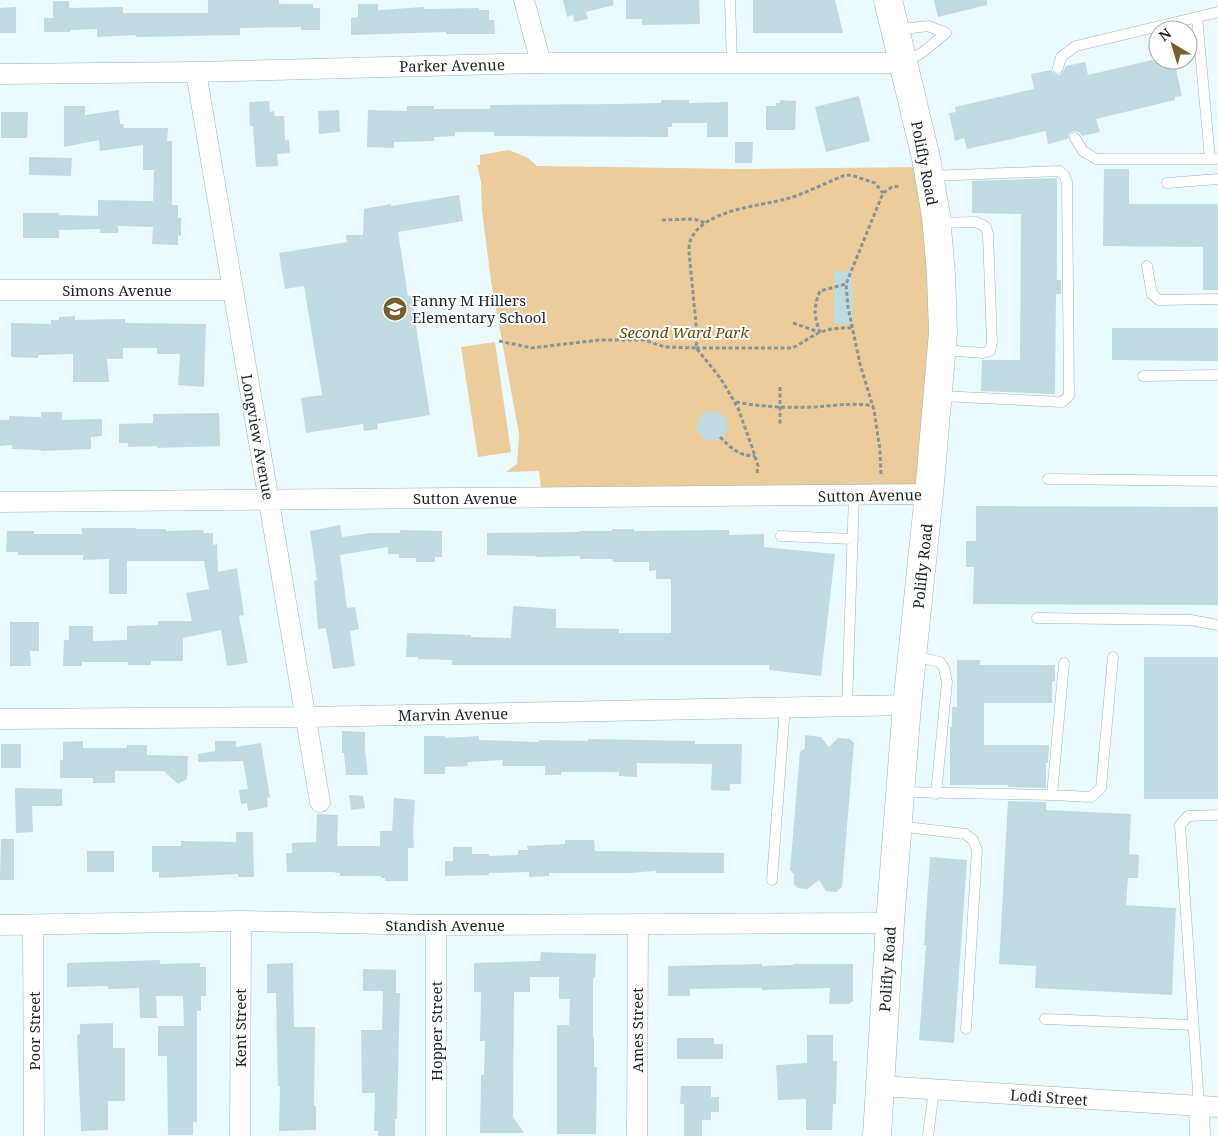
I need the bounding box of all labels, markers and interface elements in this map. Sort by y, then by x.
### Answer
north arrow [1148,20,1198,70]
text: N [1154,23,1175,45]
street label: Parker Avenue [399,54,505,76]
street label: Polifly Road [907,119,943,207]
street label: Simons Avenue [62,280,172,300]
place label: Fanny M Hillers Elementary School [412,290,546,327]
school or university icon: Fanny M Hillers Elementary School [382,296,408,322]
park label: Second Ward Park [619,322,749,342]
street label: Longview Avenue [237,372,279,502]
street label: Sutton Avenue [818,484,922,506]
street label: Sutton Avenue [413,488,517,508]
street label: Polifly Road [908,522,936,610]
street label: Marvin Avenue [398,703,508,725]
street label: Standish Avenue [385,915,505,935]
street label: Polifly Road [874,926,900,1012]
street label: Hopper Street [426,981,446,1081]
street label: Ames Street [627,987,647,1073]
street label: Kent Street [230,989,250,1067]
street label: Poor Street [24,991,44,1071]
street label: Lodi Street [1010,1084,1088,1110]

